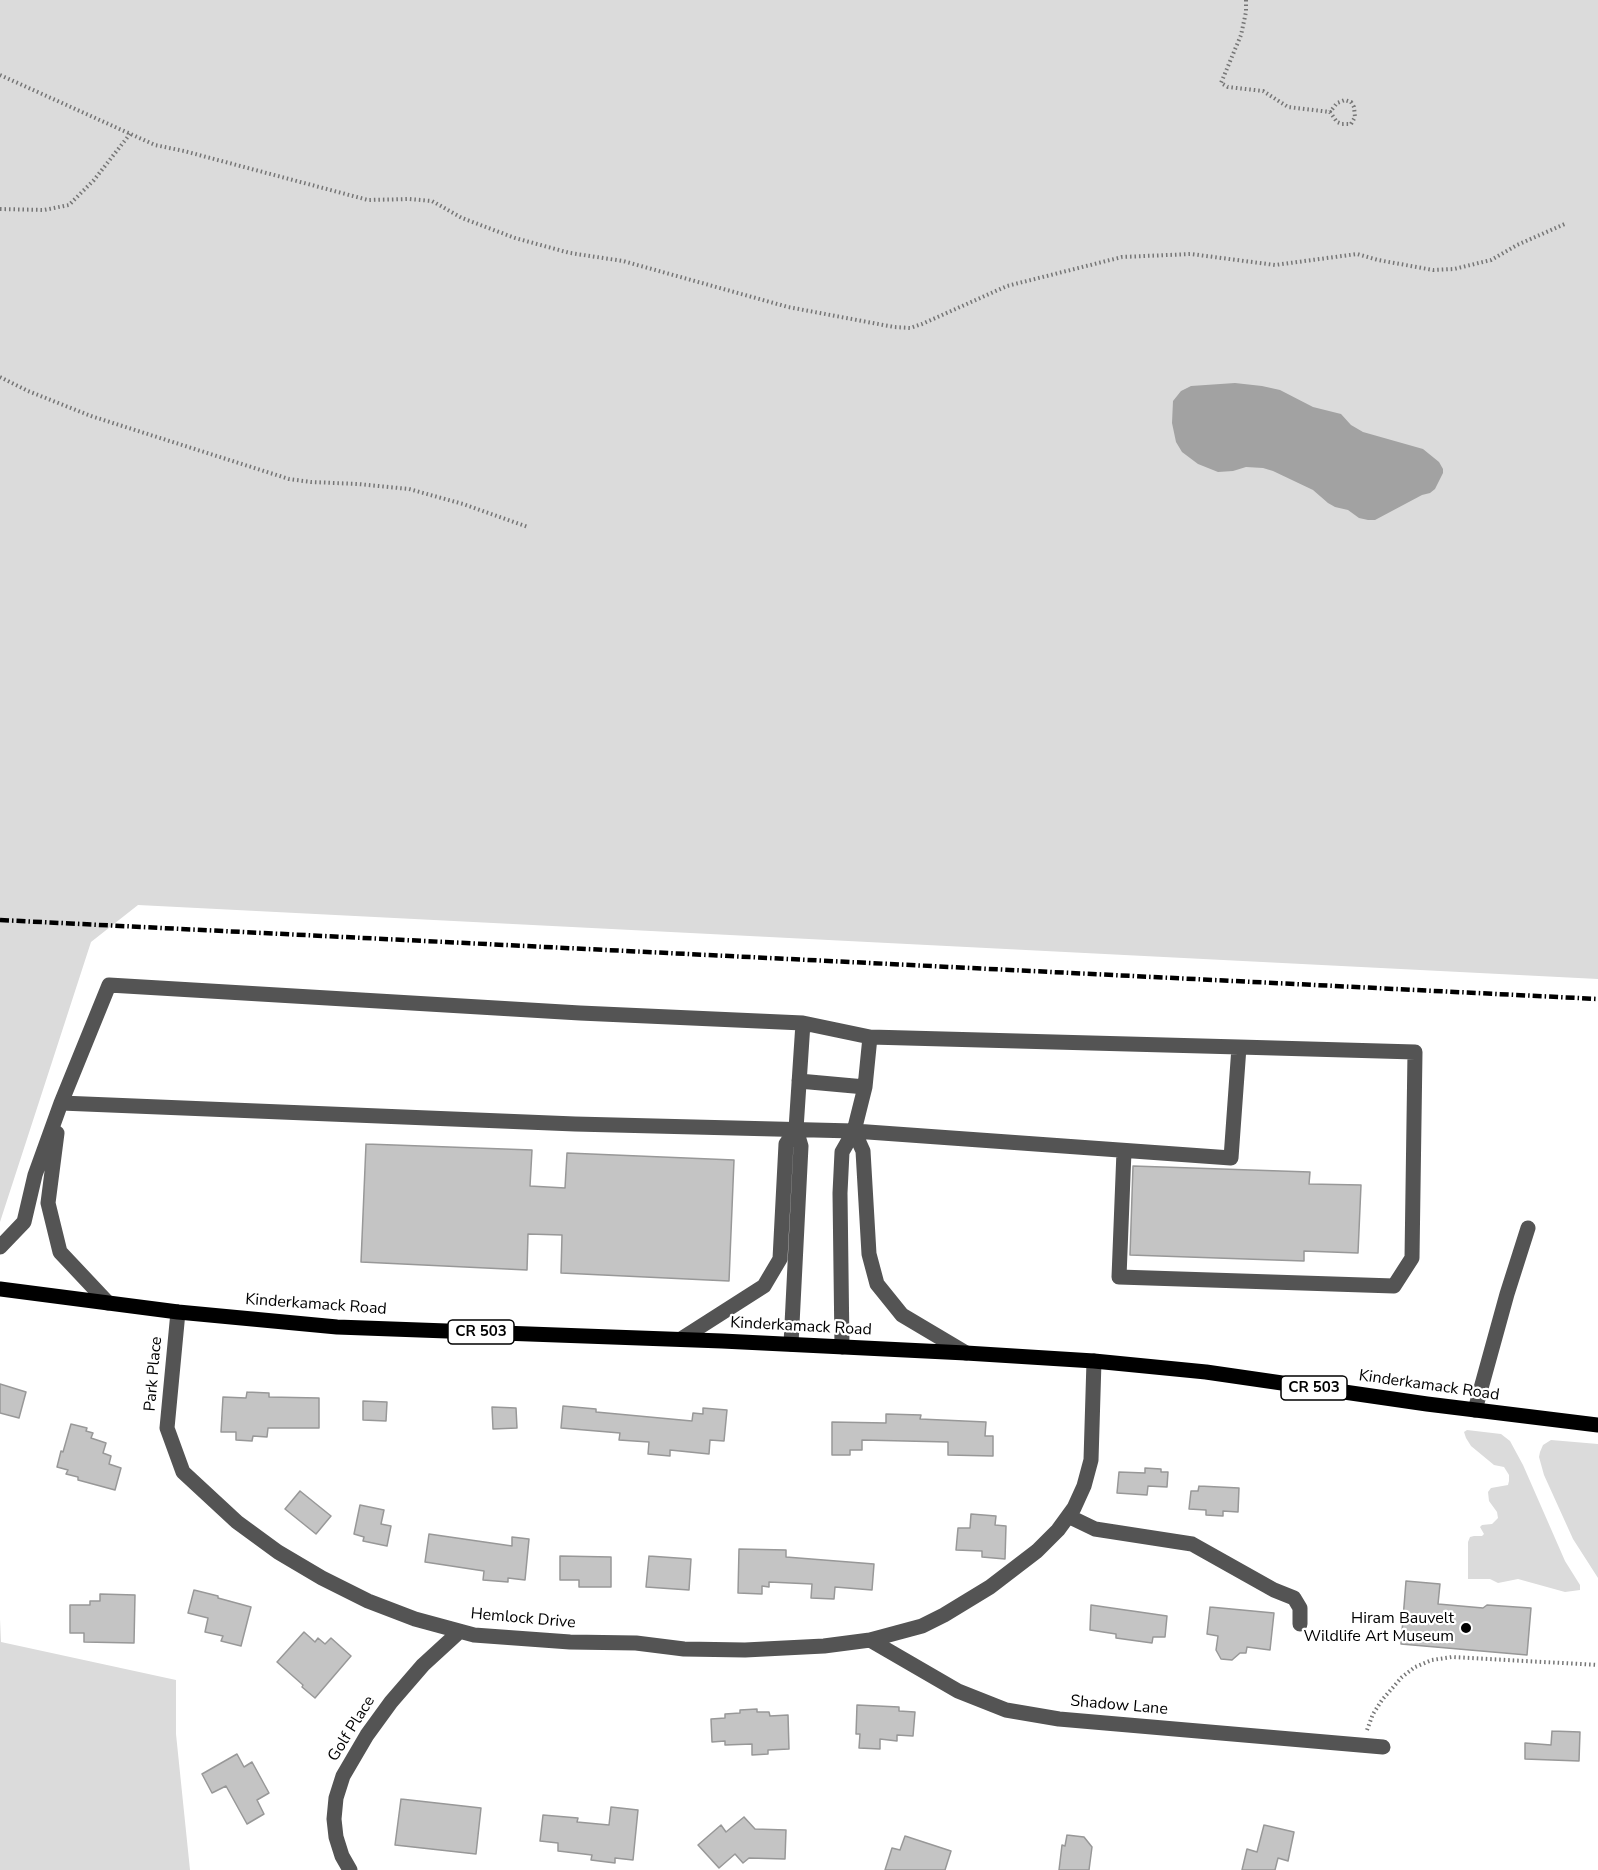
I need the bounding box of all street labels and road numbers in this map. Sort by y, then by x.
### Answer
street label: Kinderkamack Road [245,1290,387,1320]
street label: Kinderkamack Road [730,1314,872,1340]
road number: CR 503 [448,1320,514,1344]
street label: Park Place [141,1336,167,1412]
street label: Kinderkamack Road [1358,1367,1500,1405]
road number: CR 503 [1281,1376,1347,1400]
street label: Hemlock Drive [470,1605,576,1633]
street label: Shadow Lane [1069,1692,1169,1720]
street label: Golf Place [324,1693,380,1765]

